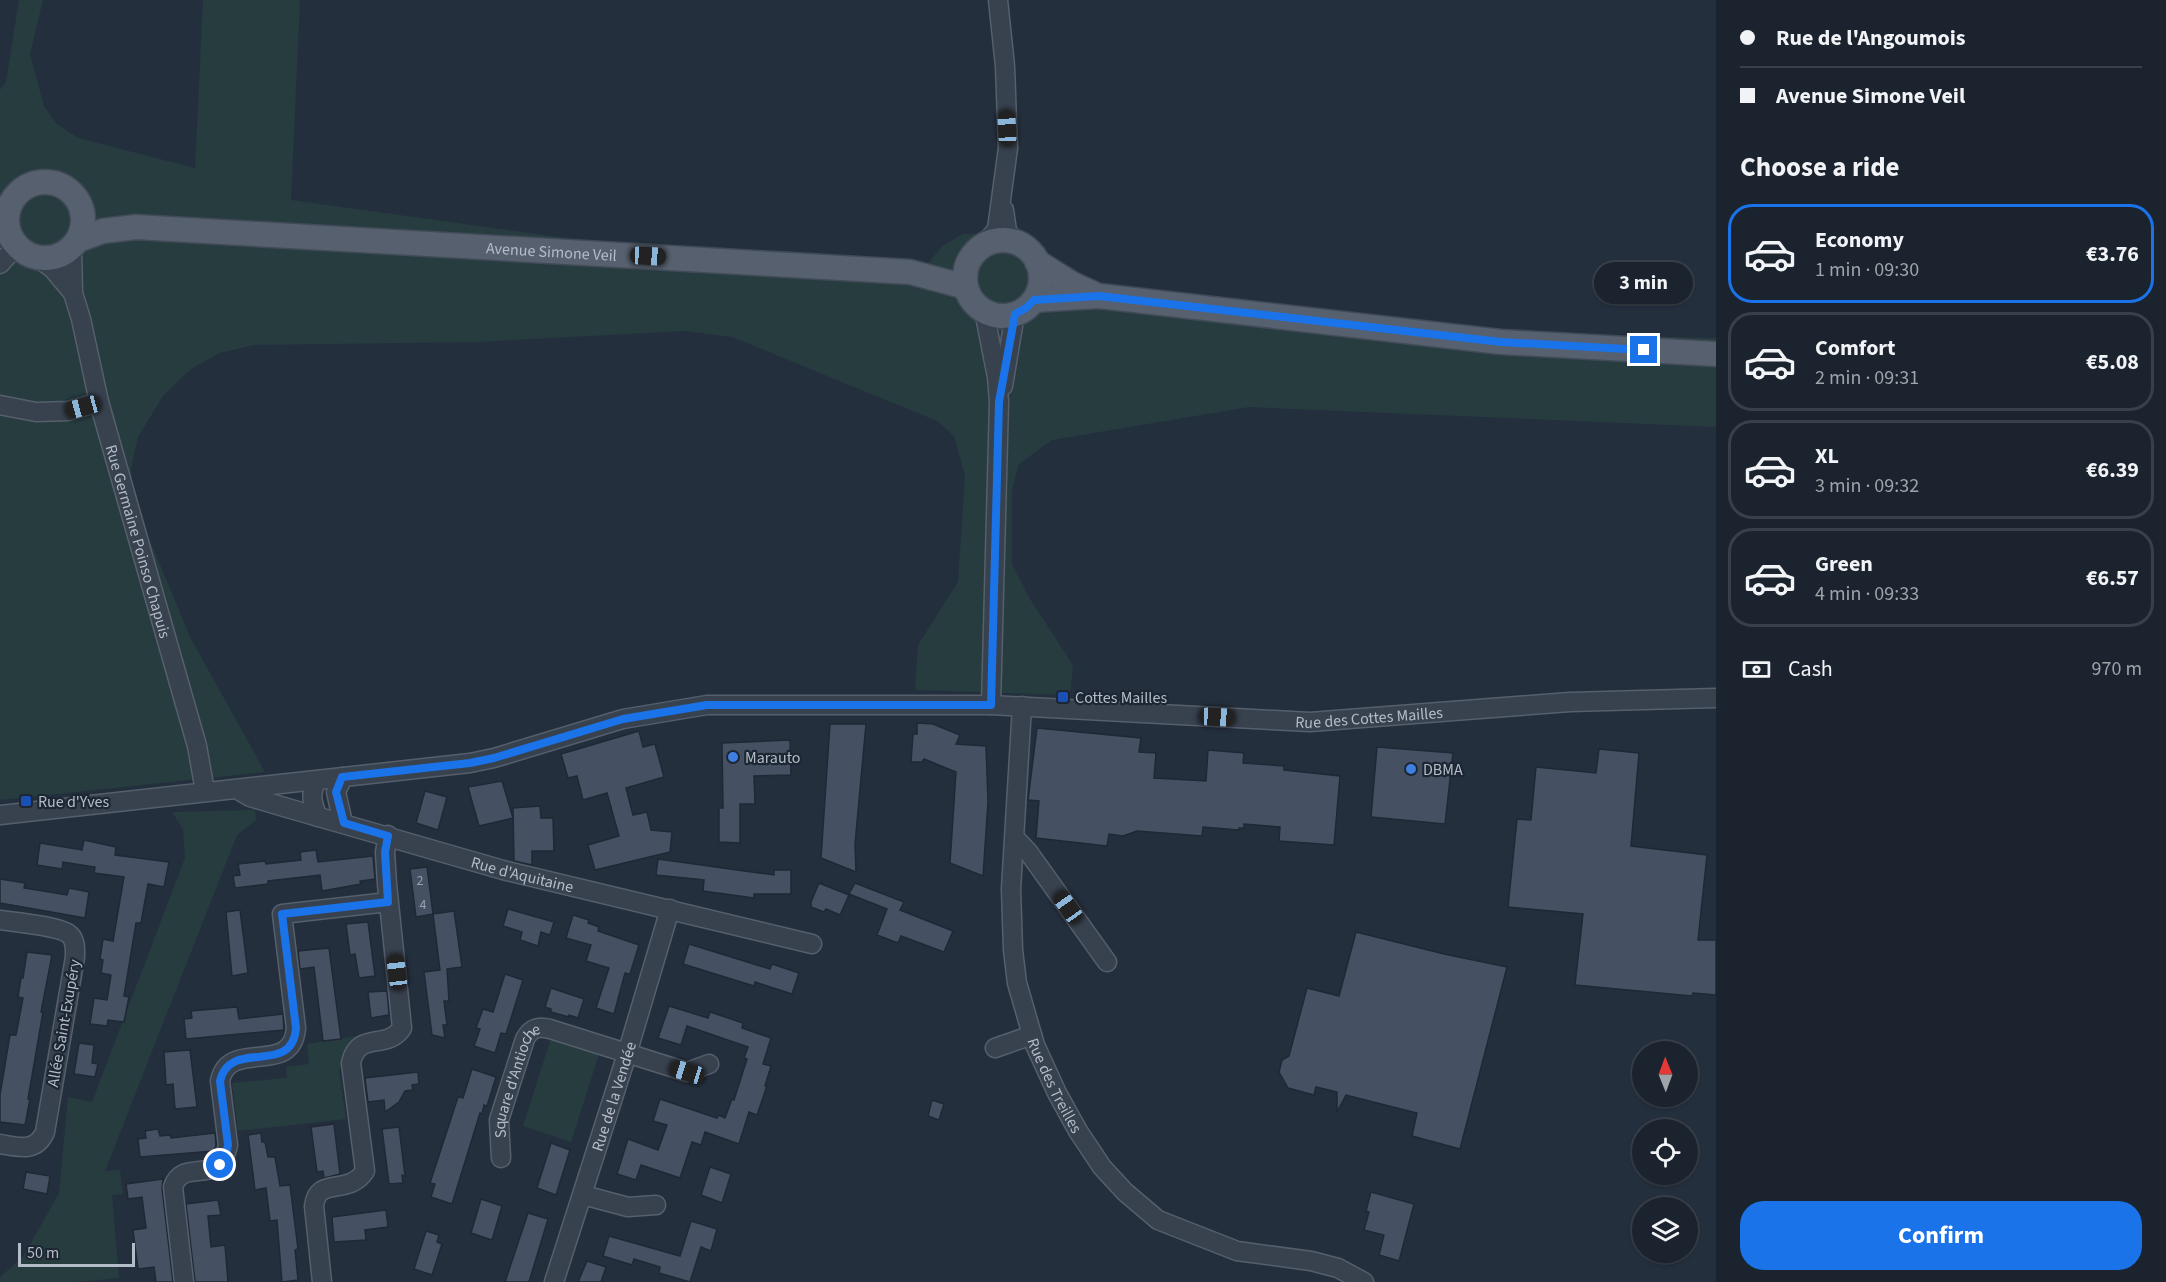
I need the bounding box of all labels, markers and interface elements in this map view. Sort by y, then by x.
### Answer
text: Rue de l'Angoumois [1776,22,1966,54]
text: Avenue Simone Veil [1776,80,1965,112]
car [997,110,1017,146]
text: Choose a ride [1740,148,1900,187]
text: Economy [1815,224,1904,256]
icon: car [1743,227,1797,281]
street label: Avenue Simone Veil [485,237,617,267]
text: €3.76 [2086,238,2139,270]
car [630,246,666,266]
text: 1 min · 09:30 [1815,256,1919,284]
callout: 3 min [1594,263,1694,305]
text: 3 min [1619,269,1668,297]
text: Comfort [1815,332,1896,364]
icon: car [1743,335,1797,389]
route end [1630,336,1657,363]
text: €5.08 [2086,346,2139,378]
text: 2 min · 09:31 [1815,364,1919,392]
car [63,394,103,420]
text: XL [1815,440,1839,472]
street label: Rue Germaine Poinso Chapuis [100,442,176,641]
icon: car [1743,443,1797,497]
text: €6.39 [2086,454,2139,486]
text: 3 min · 09:32 [1815,472,1919,500]
text: Green [1815,548,1873,580]
icon: car [1743,551,1797,605]
text: €6.57 [2086,562,2139,594]
text: 4 min · 09:33 [1815,580,1919,608]
icon: cash [1740,653,1773,686]
text: Cash [1788,653,1833,685]
text: 970 m [2092,655,2142,683]
place label: Cottes Mailles [1075,687,1167,709]
marker: Cottes Mailles [1056,690,1070,704]
street label: Rue des Cottes Mailles [1295,702,1444,734]
car [1199,707,1235,727]
place label: Marauto [745,747,801,769]
marker: Marauto [726,750,740,764]
place label: DBMA [1423,759,1463,781]
marker: DBMA [1404,762,1418,776]
place label: Rue d'Yves [38,791,110,813]
marker: Rue d'Yves [19,794,33,808]
street label: Rue d'Aquitaine [468,851,576,899]
house number: 2 [417,871,424,891]
car [1050,887,1086,927]
house number: 4 [420,895,427,915]
car [386,953,408,991]
street label: Allée Saint-Exupéry [42,957,86,1089]
street label: Square d'Antioche [489,1018,543,1139]
street label: Rue des Treilles [1022,1035,1087,1137]
street label: Rue de la Vendée [587,1039,642,1154]
north arrow [1632,1041,1698,1107]
map controls [1632,1041,1698,1263]
car [667,1058,707,1086]
button: locate [1632,1119,1698,1185]
route start [206,1151,233,1178]
button: layers [1632,1197,1698,1263]
button: Confirm [1740,1201,2142,1270]
scale bar [18,1240,135,1268]
text: 50 m [27,1242,59,1264]

